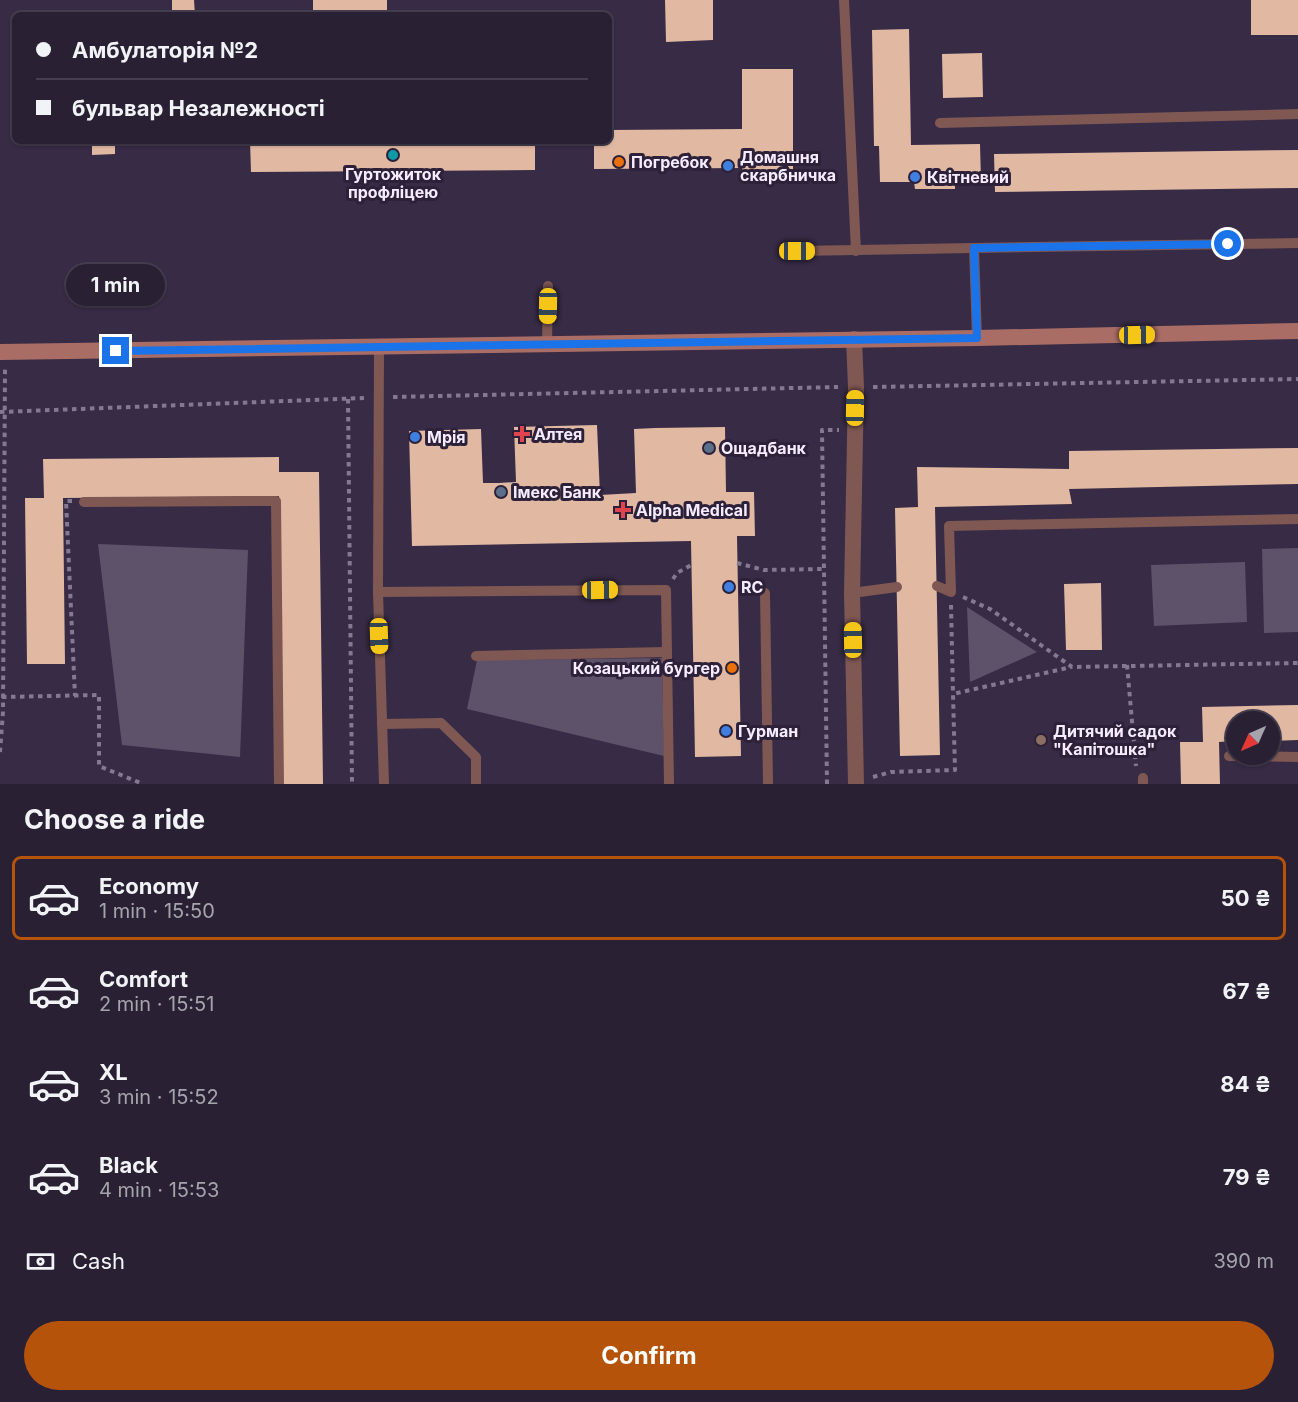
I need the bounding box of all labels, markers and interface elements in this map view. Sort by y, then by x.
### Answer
text: Амбулаторія №2 [72,37,258,63]
text: бульвар Незалежності [72,95,325,121]
place label: Домашня скарбничка [740,147,836,185]
marker: Гуртожиток профліцею [386,148,400,162]
place label: Погребок [631,152,709,172]
marker: Погребок [612,155,626,169]
marker: Домашня скарбничка [721,159,735,173]
place label: Гуртожиток профліцею [345,164,442,202]
place label: Квітневий [927,167,1009,187]
marker: Квітневий [908,170,922,184]
route start [1214,230,1241,257]
car [779,242,815,260]
callout: 1 min [66,264,166,306]
text: 1 min [91,273,140,297]
car [539,288,557,324]
car [1119,326,1155,344]
route end [102,337,129,364]
car [846,390,864,426]
place label: Алтея [534,424,582,444]
place label: Мрія [427,427,466,447]
marker: Алтея [515,427,529,441]
marker: Мрія [408,430,422,444]
place label: Ощадбанк [721,438,807,458]
marker: Ощадбанк [702,441,716,455]
place label: Імекс Банк [513,482,602,502]
marker: Імекс Банк [494,485,508,499]
place label: Alpha Medical [636,500,747,520]
marker: Alpha Medical [614,501,632,519]
place label: RC [741,577,764,597]
marker: RC [722,580,736,594]
car [582,581,618,599]
car [369,618,389,654]
car [844,622,862,658]
place label: Козацький бургер [573,658,720,678]
marker: Козацький бургер [725,661,739,675]
north arrow [1226,711,1280,765]
map controls [1226,711,1280,765]
place label: Гурман [738,721,798,741]
place label: Дитячий садок "Капітошка" [1053,721,1177,759]
marker: Гурман [719,724,733,738]
marker: Дитячий садок "Капітошка" [1034,733,1048,747]
text: Choose a ride [24,803,205,836]
icon: car [27,871,81,925]
text: Economy [99,873,199,899]
text: 50 ₴ [1221,885,1271,911]
text: 1 min · 15:50 [99,899,215,923]
icon: car [27,964,81,1018]
text: Comfort [99,966,188,992]
text: 67 ₴ [1222,978,1271,1004]
text: 2 min · 15:51 [99,992,214,1016]
icon: car [27,1057,81,1111]
text: XL [99,1059,128,1085]
text: 84 ₴ [1220,1071,1271,1097]
text: 3 min · 15:52 [99,1085,219,1109]
icon: car [27,1150,81,1204]
text: Black [99,1152,158,1178]
text: 79 ₴ [1223,1164,1271,1190]
text: 4 min · 15:53 [99,1178,219,1202]
icon: cash [24,1245,57,1278]
text: Cash [72,1248,125,1274]
text: 390 m [1213,1249,1274,1273]
button: Confirm [24,1321,1274,1390]

